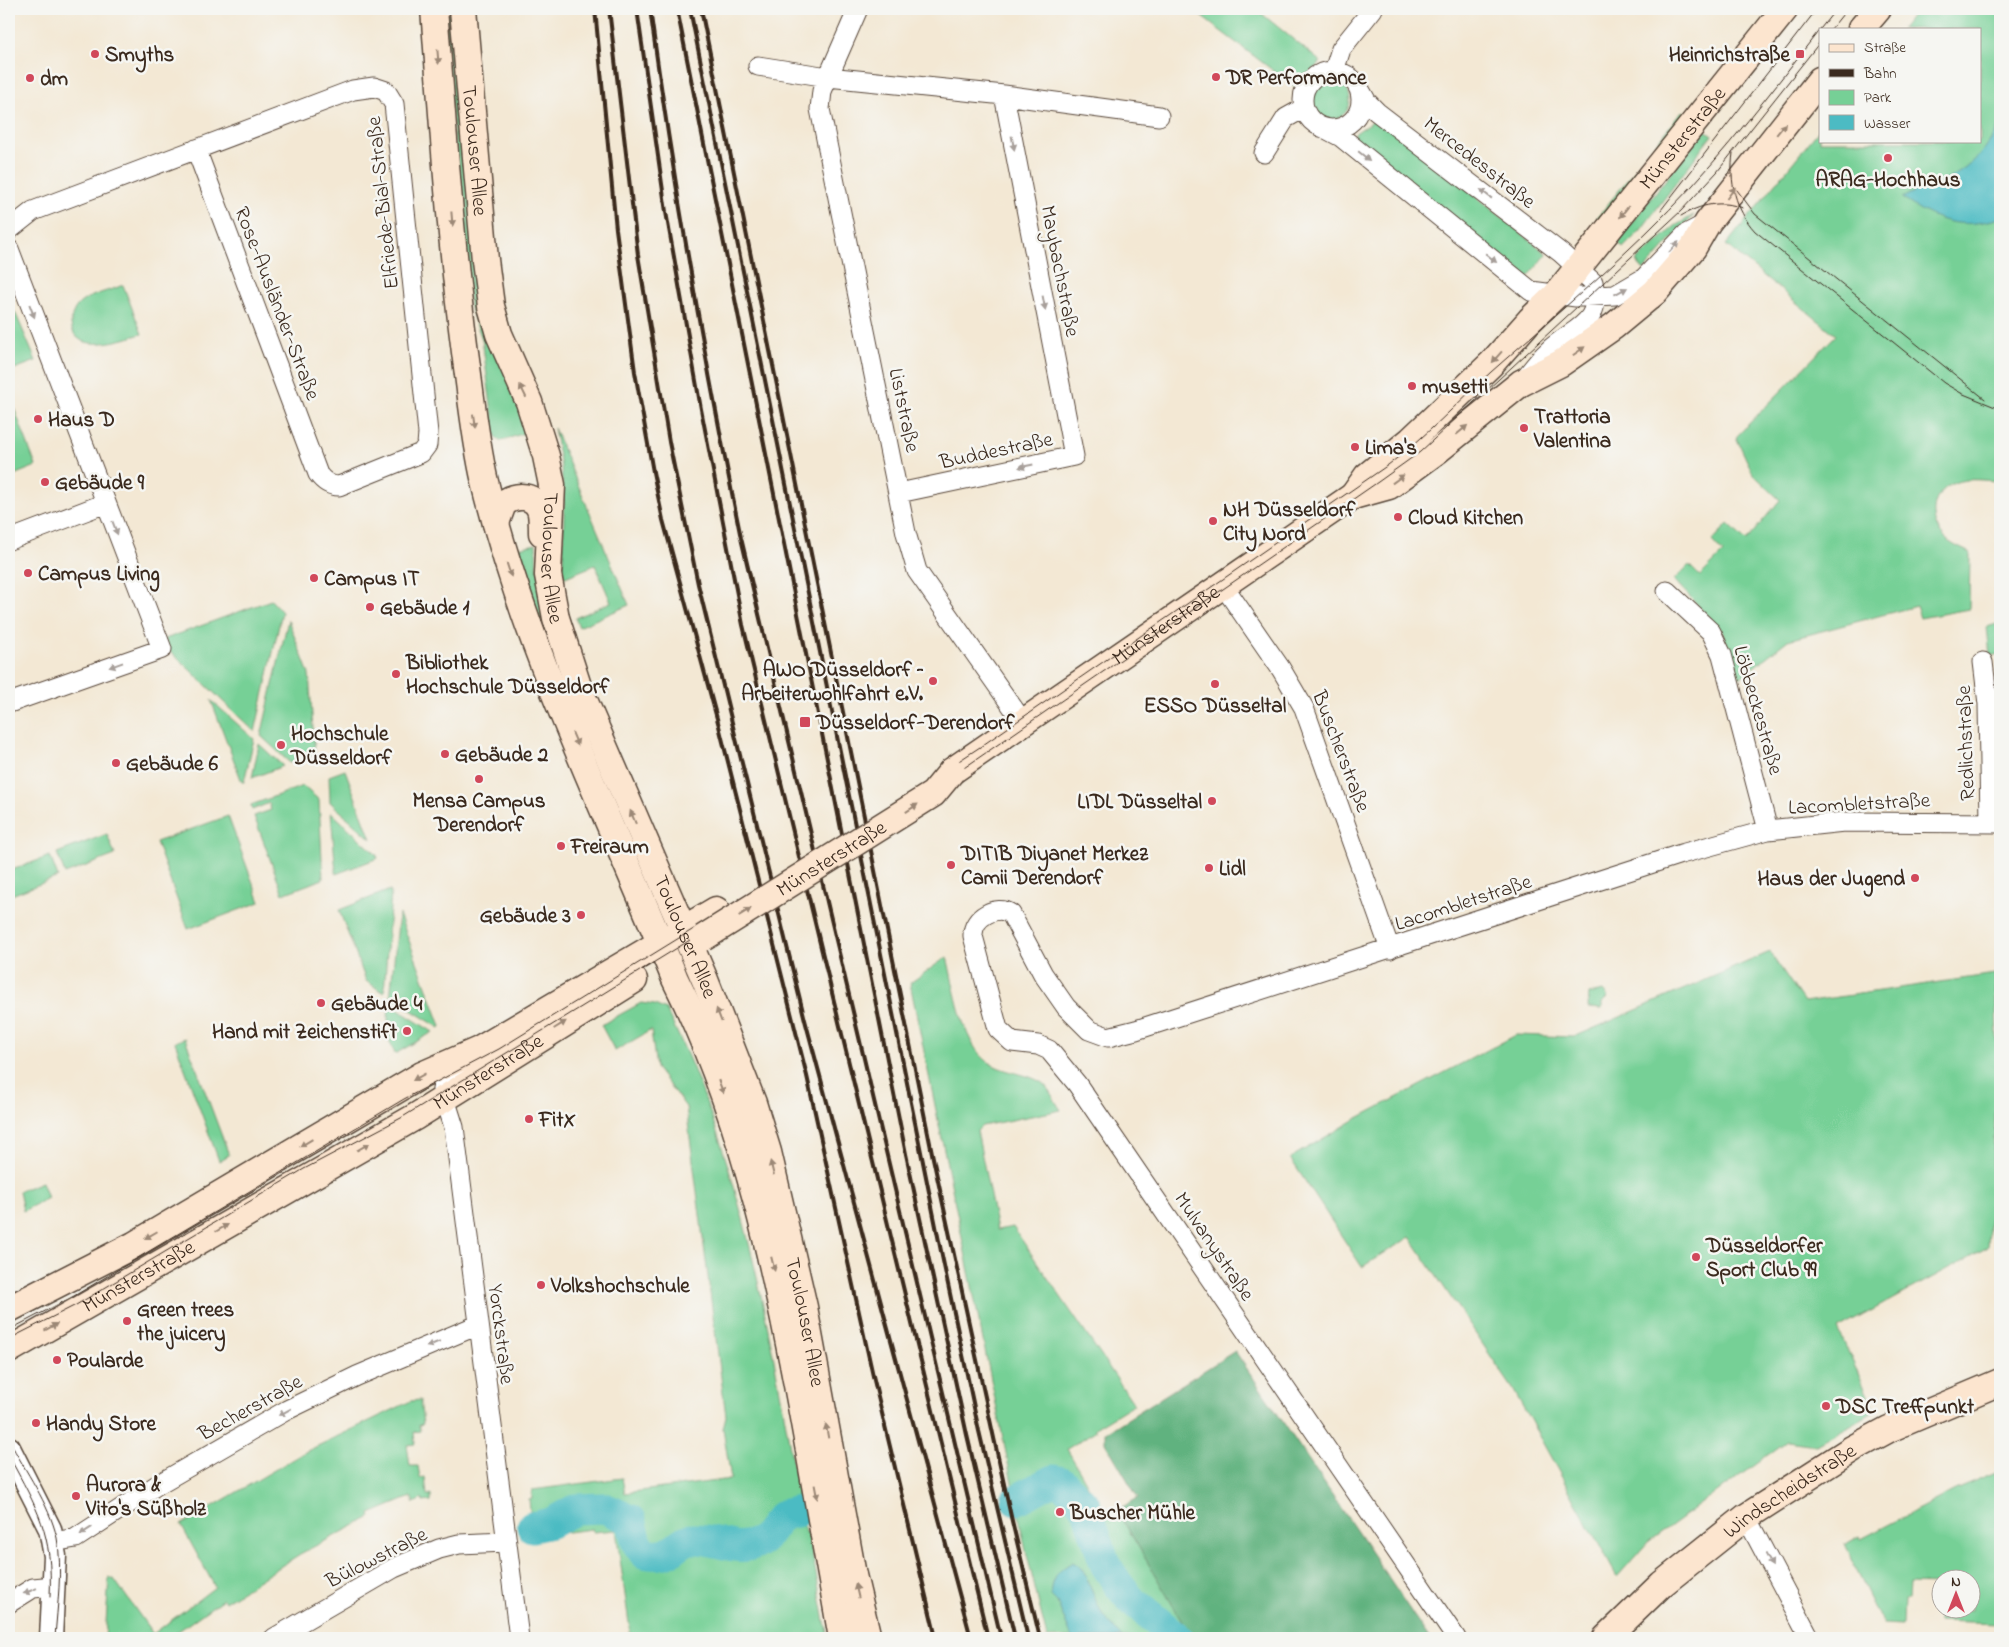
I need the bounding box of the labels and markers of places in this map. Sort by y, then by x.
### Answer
place label: Smyths [105,41,174,73]
place label: Heinrichstraße [1669,41,1791,71]
marker: Smyths [89,48,101,60]
marker: Heinrichstraße [1794,48,1806,60]
place label: DR Performance [1225,64,1367,94]
place label: dm [40,65,68,95]
marker: DR Performance [1210,71,1222,83]
marker: dm [24,72,36,84]
marker: ARAG-Hochhaus [1882,152,1894,164]
place label: ARAG-Hochhaus [1816,166,1961,196]
place label: musetti [1422,373,1488,403]
marker: musetti [1406,380,1418,392]
place label: Trattoria Valentina [1533,403,1611,457]
place label: Haus D [48,406,115,436]
marker: Haus D [32,413,44,425]
marker: Trattoria Valentina [1518,422,1530,434]
place label: Lima's [1365,434,1417,464]
marker: Lima's [1349,441,1361,453]
place label: Gebäude 9 [55,469,145,499]
marker: Gebäude 9 [39,476,51,488]
place label: NH Düsseldorf City Nord [1223,496,1357,552]
place label: Cloud Kitchen [1408,504,1523,534]
marker: Cloud Kitchen [1392,511,1404,523]
marker: NH Düsseldorf City Nord [1207,515,1219,527]
place label: Campus Living [38,560,160,592]
place label: Campus IT [324,565,419,595]
marker: Campus Living [22,567,34,579]
marker: Campus IT [308,572,320,584]
place label: Gebäude 1 [380,594,470,624]
marker: Gebäude 1 [364,601,376,613]
place label: Bibliothek Hochschule Düsseldorf [405,649,610,703]
place label: AWO Düsseldorf – Arbeiterwohlfahrt e.V. [741,656,924,710]
marker: Bibliothek Hochschule Düsseldorf [390,668,402,680]
marker: AWO Düsseldorf – Arbeiterwohlfahrt e.V. [927,675,939,687]
marker: ESSO Düsseltal [1209,678,1221,690]
place label: ESSO Düsseltal [1144,692,1287,722]
place label: Düsseldorf-Derendorf [815,709,1016,739]
marker: Düsseldorf-Derendorf [798,715,812,729]
place label: Hochschule Düsseldorf [290,720,393,774]
marker: Hochschule Düsseldorf [275,739,287,751]
place label: Gebäude 2 [455,741,549,771]
marker: Gebäude 2 [439,748,451,760]
place label: Gebäude 6 [126,750,219,780]
marker: Gebäude 6 [110,757,122,769]
marker: Mensa Campus Derendorf [473,773,485,785]
place label: Mensa Campus Derendorf [412,787,546,841]
place label: LIDL Düsseltal [1077,788,1202,818]
marker: LIDL Düsseltal [1206,795,1218,807]
place label: Freiraum [570,833,649,863]
marker: Freiraum [555,840,567,852]
place label: DITIB Diyanet Merkez Camii Derendorf [960,840,1149,894]
place label: Lidl [1219,855,1246,885]
marker: DITIB Diyanet Merkez Camii Derendorf [945,859,957,871]
marker: Lidl [1203,862,1215,874]
place label: Haus der Jugend [1757,865,1905,897]
marker: Haus der Jugend [1909,872,1921,884]
place label: Gebäude 3 [480,902,571,932]
marker: Gebäude 3 [575,909,587,921]
place label: Gebäude 4 [331,990,423,1020]
marker: Gebäude 4 [315,997,327,1009]
place label: Hand mit Zeichenstift [212,1018,398,1048]
marker: Hand mit Zeichenstift [401,1025,413,1037]
place label: FitX [538,1106,576,1136]
marker: FitX [523,1113,535,1125]
place label: Düsseldorfer Sport Club 99 [1705,1232,1823,1286]
marker: Düsseldorfer Sport Club 99 [1690,1251,1702,1263]
place label: Volkshochschule [550,1272,690,1302]
marker: Volkshochschule [535,1279,547,1291]
place label: Green trees the juicery [136,1296,234,1352]
marker: Green trees the juicery [121,1315,133,1327]
place label: Poularde [67,1347,144,1377]
marker: Poularde [51,1354,63,1366]
place label: DSC Treffpunkt [1835,1393,1975,1423]
marker: DSC Treffpunkt [1820,1400,1832,1412]
place label: Handy Store [46,1410,157,1442]
marker: Handy Store [30,1417,42,1429]
place label: Aurora & Vito's Süßholz [85,1471,207,1525]
marker: Aurora & Vito's Süßholz [70,1490,82,1502]
place label: Buscher Mühle [1069,1499,1195,1529]
marker: Buscher Mühle [1054,1506,1066,1518]

